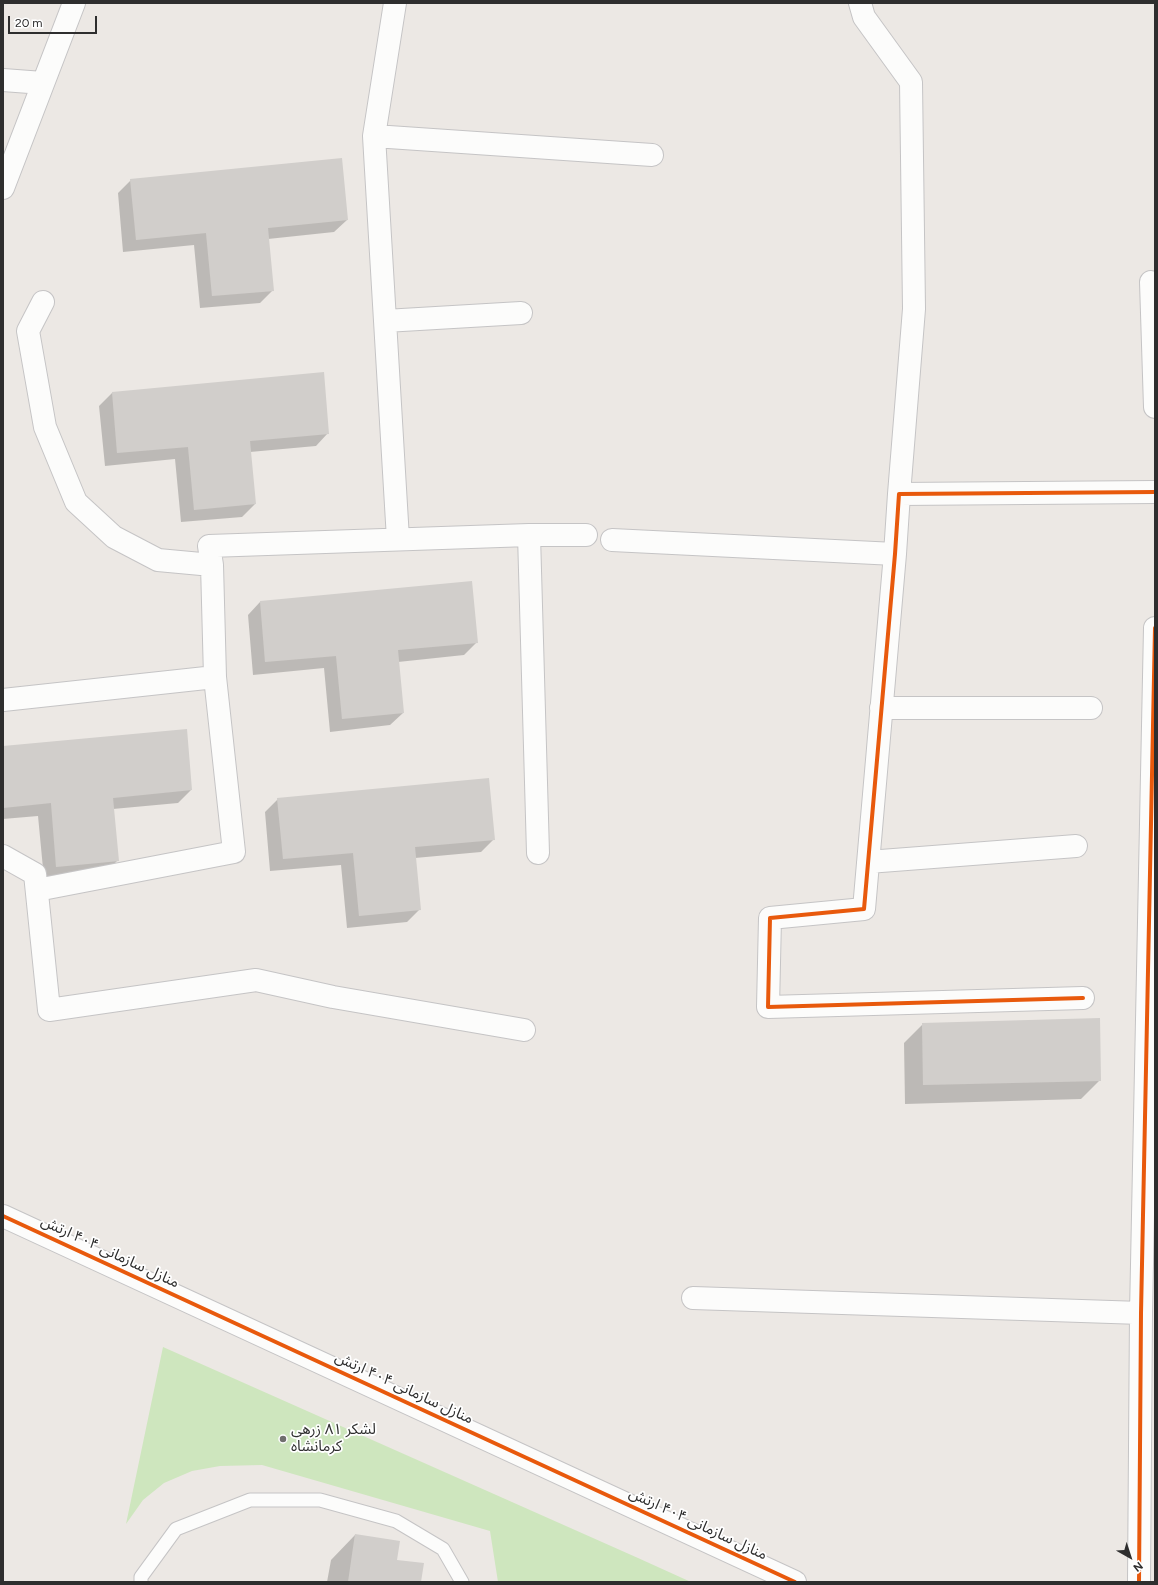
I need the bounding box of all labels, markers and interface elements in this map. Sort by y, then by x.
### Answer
scale bar [10,8,99,34]
text: 20 m [15,16,43,30]
street label: منازل سازمانی ۴۰۴ ارتش [38,1212,182,1292]
street label: منازل سازمانی ۴۰۴ ارتش [332,1348,476,1428]
place label: لشکر ۸۱ زرهی کرمانشاه [291,1421,376,1456]
marker: لشکر ۸۱ زرهی کرمانشاه [278,1434,288,1444]
street label: منازل سازمانی ۴۰۴ ارتش [626,1484,770,1564]
north arrow [1110,1537,1150,1577]
text: N [1130,1559,1145,1574]

